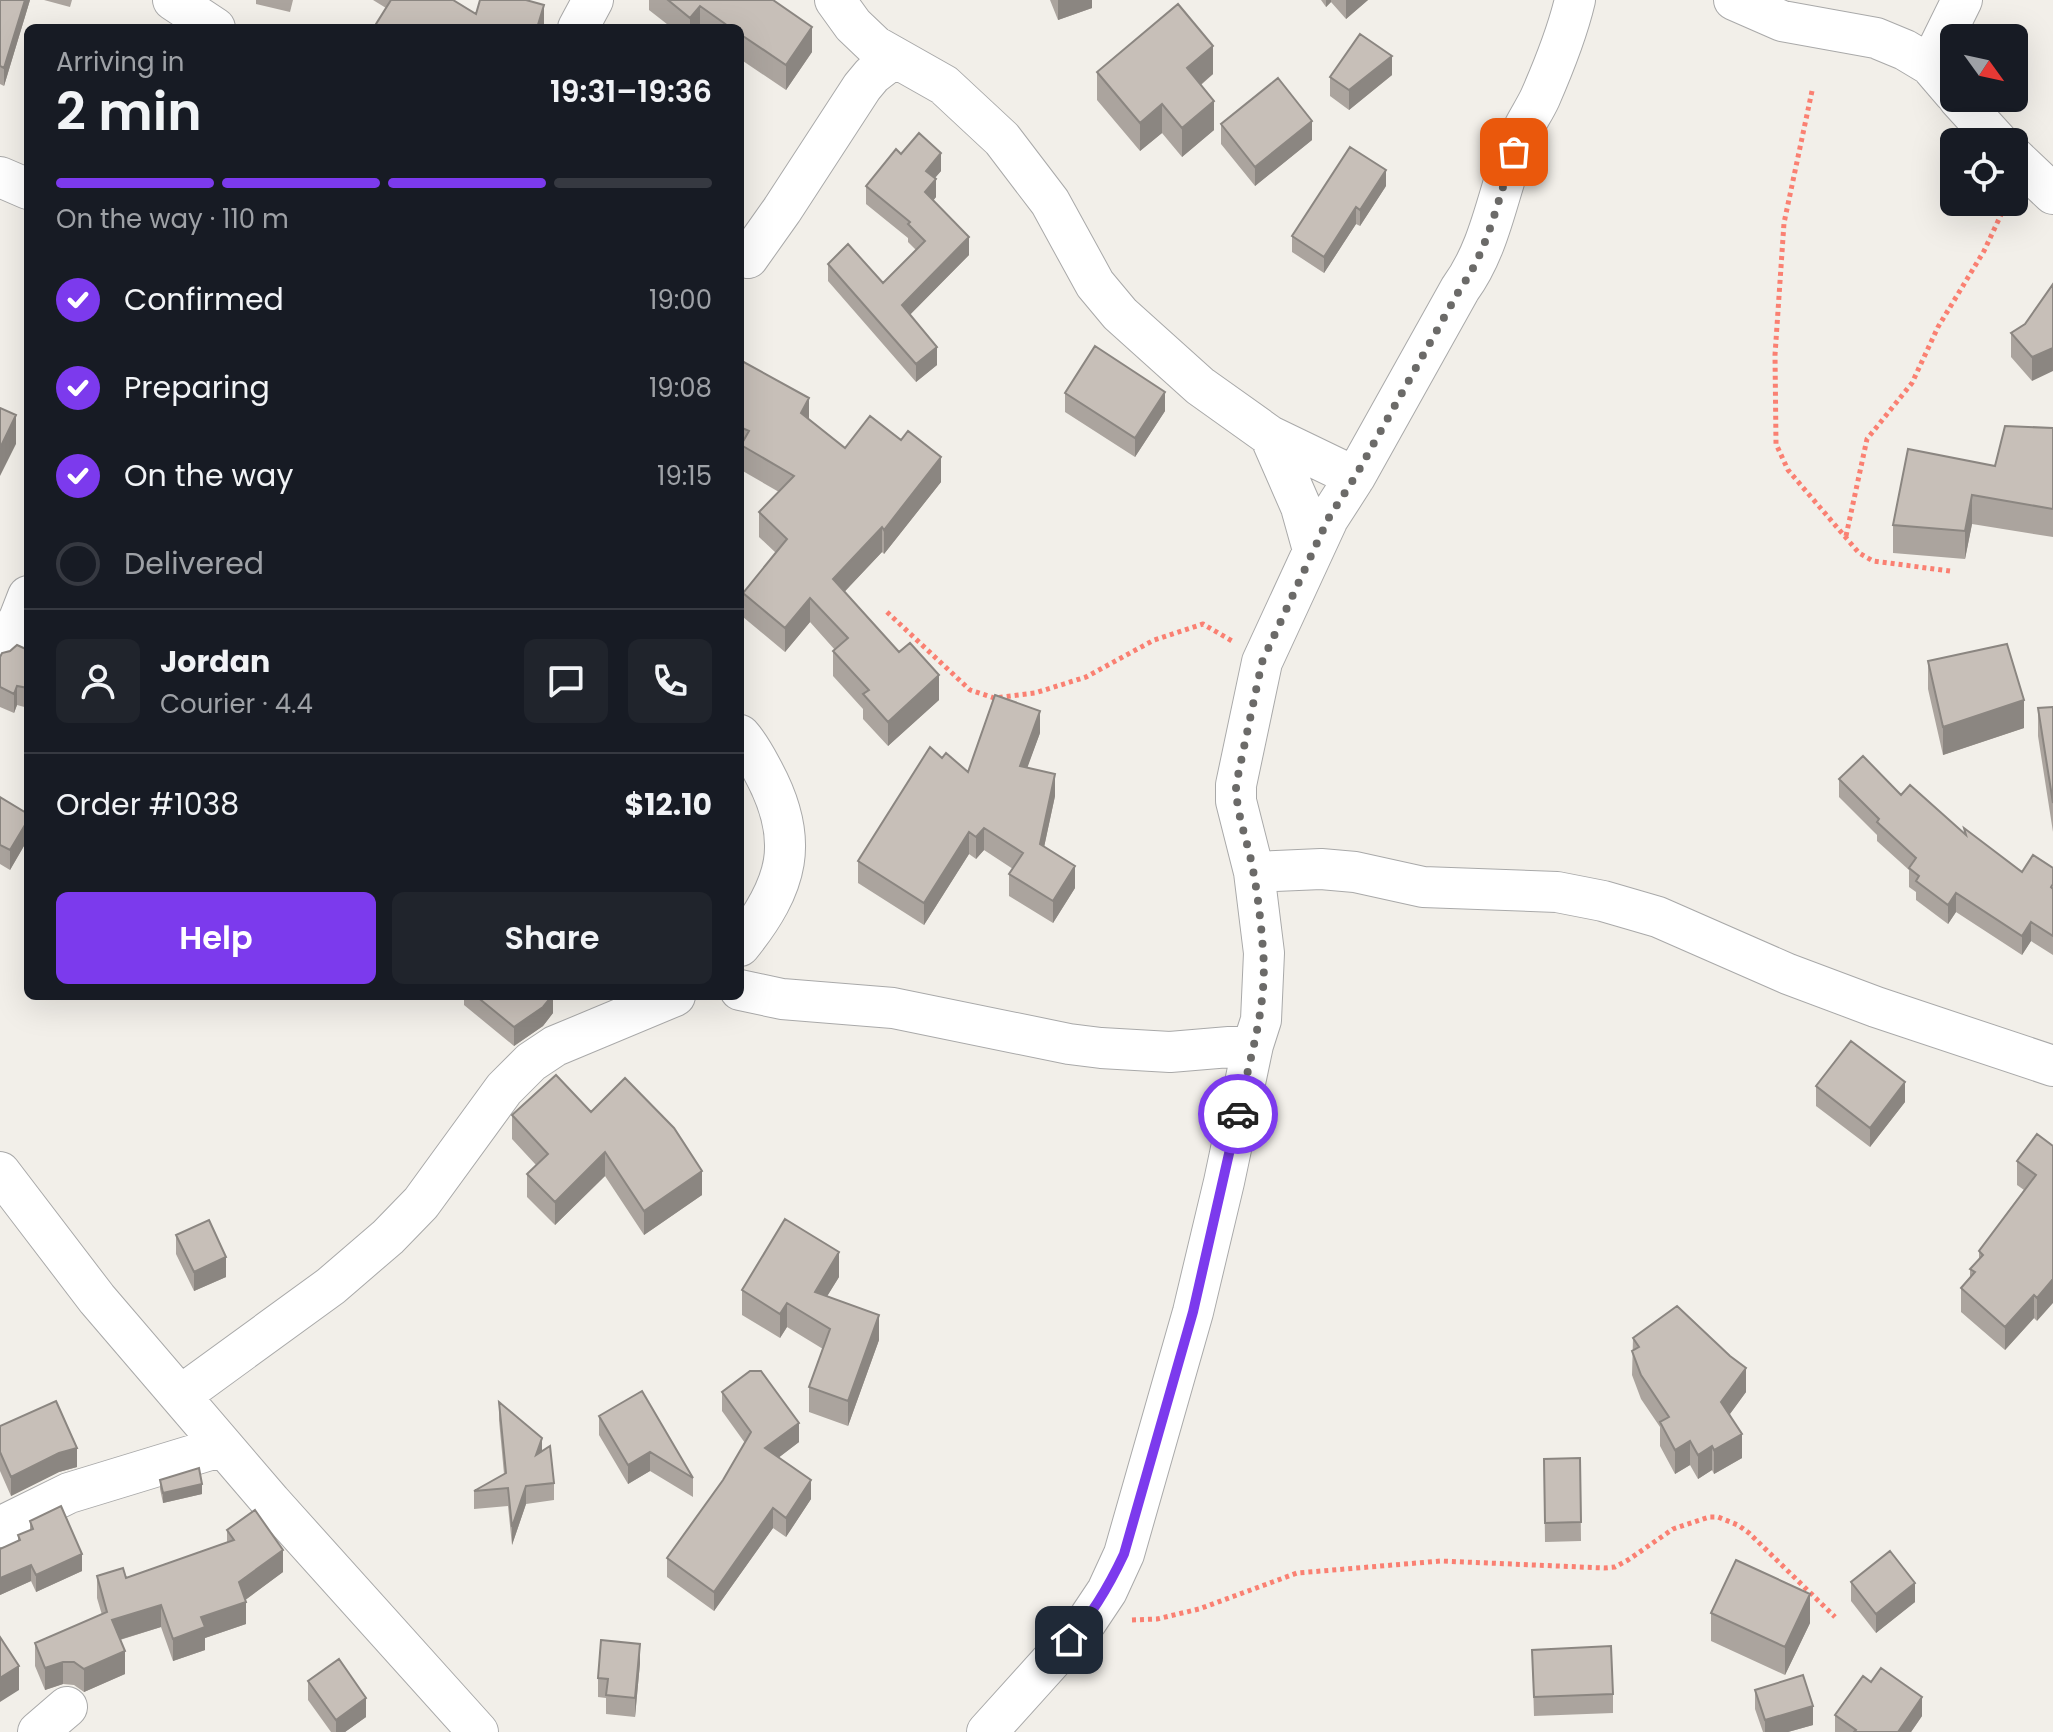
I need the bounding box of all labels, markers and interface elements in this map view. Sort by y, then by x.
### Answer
north arrow [1940,24,2028,112]
map controls [1940,24,2028,216]
text: Arriving in [56,44,185,80]
text: 19:31–19:36 [550,70,712,113]
text: 2 min [56,75,202,148]
pin [1480,118,1548,186]
button: locate [1940,128,2028,216]
icon: bag [1492,130,1536,174]
text: On the way · 110 m [56,201,289,237]
icon: check [56,278,100,322]
text: Confirmed [124,278,284,321]
text: 19:00 [649,282,712,318]
icon: check [56,366,100,410]
text: Preparing [124,366,270,409]
text: 19:08 [649,370,712,406]
icon: check [56,454,100,498]
text: On the way [124,454,293,497]
text: 19:15 [657,458,712,494]
text: Delivered [124,542,264,585]
button: person [56,639,140,723]
button: chat [524,639,608,723]
button: phone [628,639,712,723]
text: Jordan [160,640,270,683]
text: Courier · 4.4 [160,686,313,722]
text: Order #1038 [56,783,239,826]
text: $12.10 [625,783,712,826]
button: Help [56,892,376,984]
button: Share [392,892,712,984]
courier [1198,1074,1278,1154]
icon: car [1216,1092,1260,1136]
pin [1035,1606,1103,1674]
icon: home [1047,1618,1091,1662]

